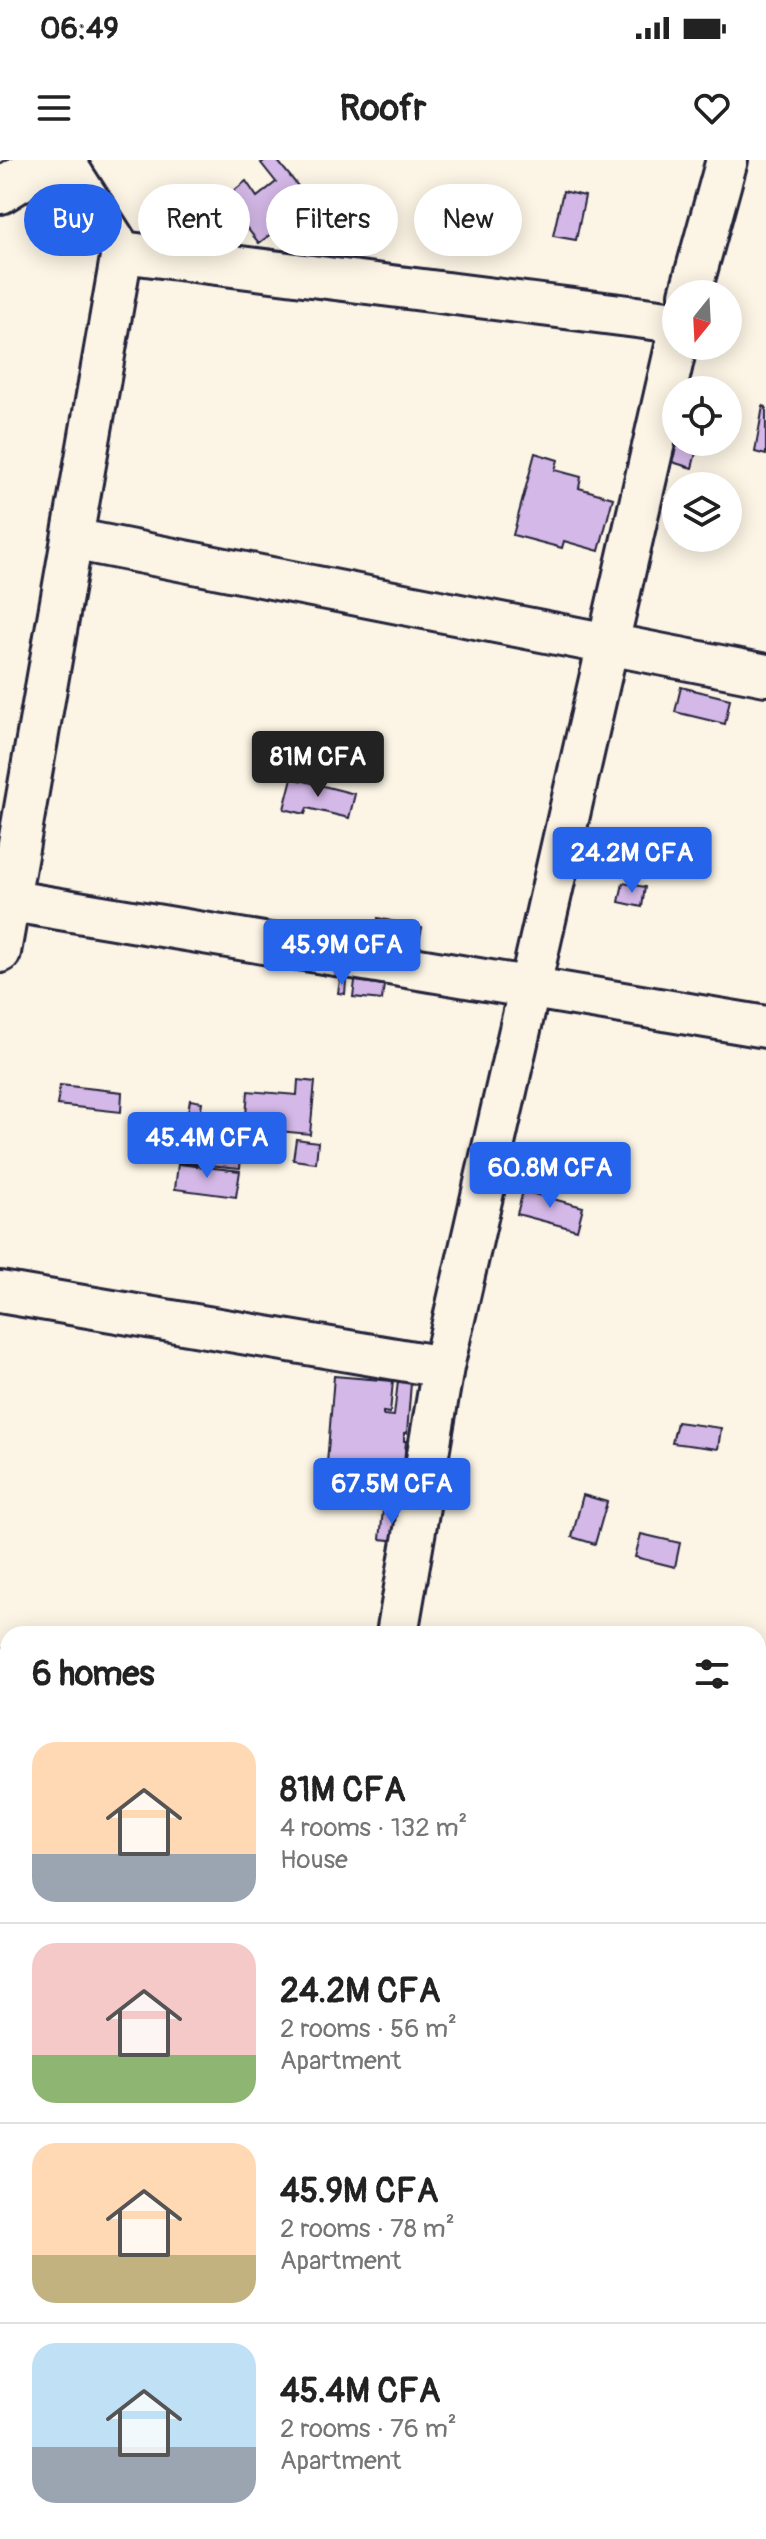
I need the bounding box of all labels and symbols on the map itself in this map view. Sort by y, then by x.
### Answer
north arrow [662,280,742,360]
pin: 81M CFA [244,731,392,799]
pin: 24.2M CFA [540,827,724,895]
pin: 45.9M CFA [250,919,434,987]
pin: 45.4M CFA [115,1112,299,1180]
pin: 60.8M CFA [458,1142,642,1210]
pin: 67.5M CFA [300,1458,484,1526]

